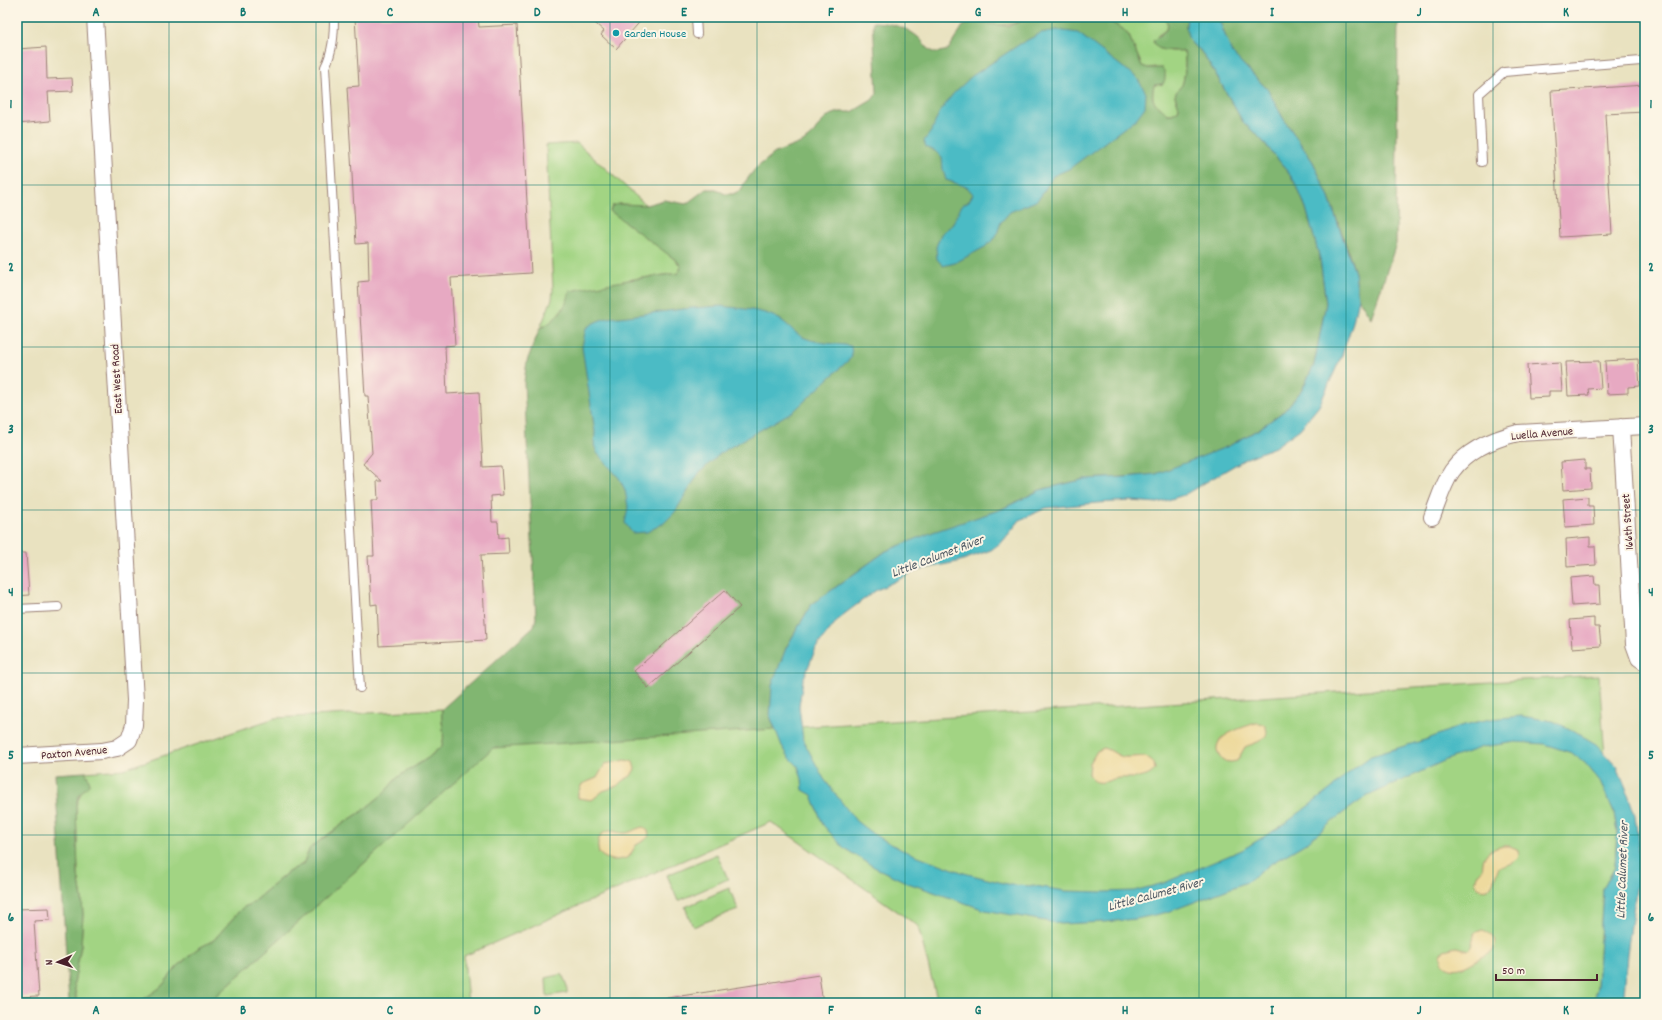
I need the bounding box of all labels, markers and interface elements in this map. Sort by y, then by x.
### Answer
text: A [92,4,100,23]
text: B [240,4,246,23]
text: C [387,4,394,23]
text: D [534,4,541,23]
text: E [681,4,688,23]
text: F [828,4,834,23]
text: G [975,4,982,23]
text: H [1122,4,1129,23]
text: I [1270,4,1275,23]
text: J [1417,4,1422,23]
text: K [1563,4,1569,23]
place label: Garden House [624,26,686,43]
marker: Garden House [611,28,621,38]
text: 1 [10,96,13,115]
text: 1 [1650,96,1653,115]
text: 2 [8,259,14,278]
text: 2 [1648,259,1654,278]
street label: East West Road [107,343,128,414]
text: 3 [8,421,14,440]
text: 3 [1648,421,1654,440]
street label: Luella Avenue [1510,423,1574,446]
street label: 166th Street [1618,493,1639,551]
water label: Little Calumet River [889,530,989,584]
text: 4 [8,584,14,603]
text: 4 [1648,584,1654,603]
street label: Paxton Avenue [40,742,108,765]
text: 5 [8,747,14,766]
text: 5 [1648,747,1654,766]
water label: Little Calumet River [1612,819,1635,919]
water label: Little Calumet River [1106,873,1207,917]
text: 6 [8,909,15,928]
text: 6 [1648,909,1655,928]
north arrow [38,942,78,982]
scale bar [1496,956,1597,982]
text: N [42,959,58,966]
text: 50 m [1502,963,1525,980]
text: A [92,1002,100,1020]
text: B [240,1002,246,1020]
text: C [387,1002,394,1020]
text: D [534,1002,541,1020]
text: E [681,1002,688,1020]
text: F [828,1002,834,1020]
text: G [975,1002,982,1020]
text: H [1122,1002,1129,1020]
text: I [1270,1002,1275,1020]
text: J [1417,1002,1422,1020]
text: K [1563,1002,1569,1020]

